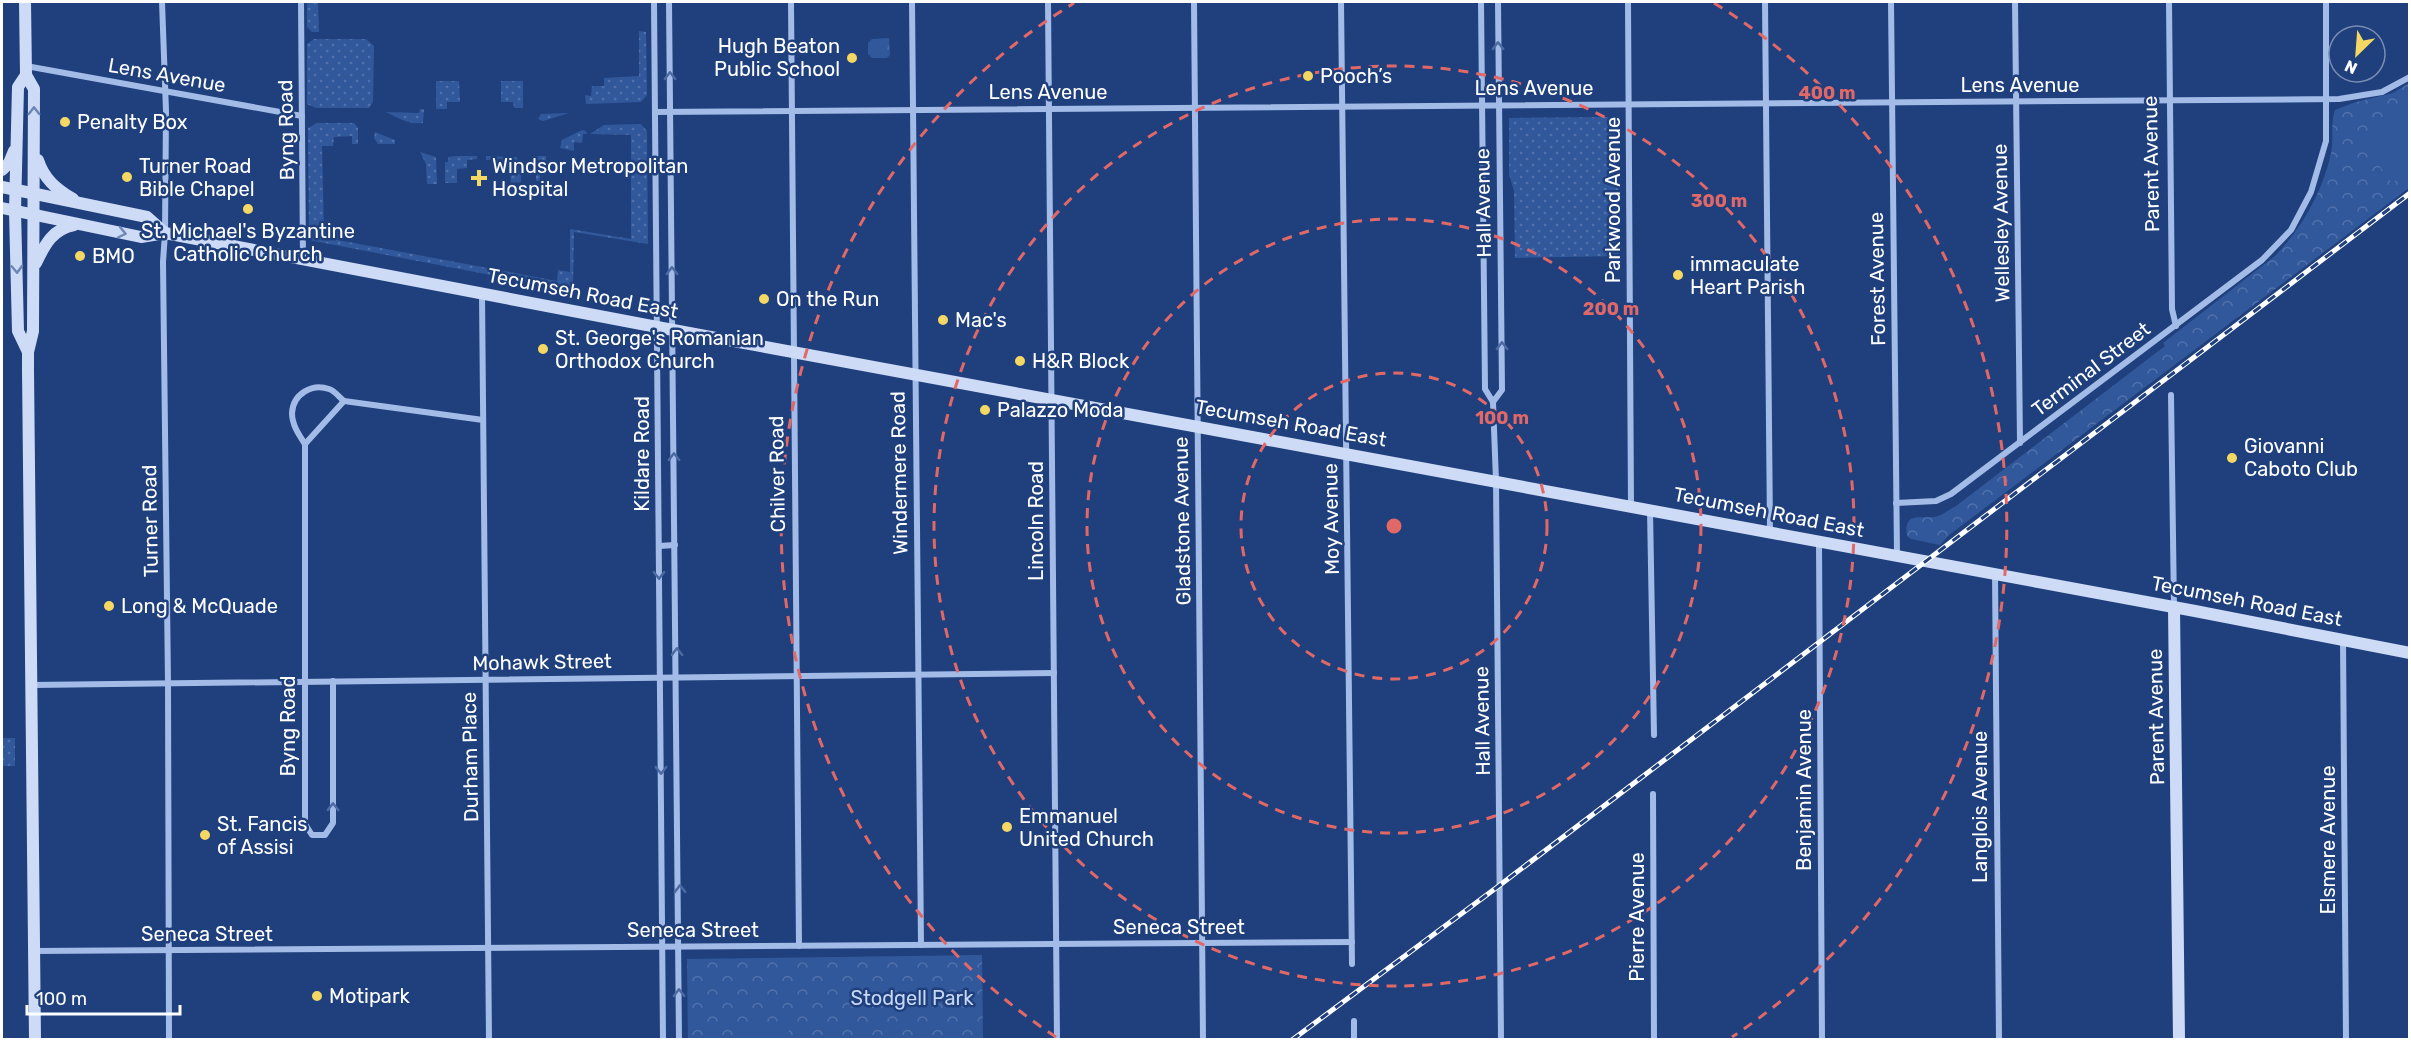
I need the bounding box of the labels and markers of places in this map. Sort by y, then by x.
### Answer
place label: Hugh Beaton Public School [714,34,840,81]
marker: Hugh Beaton Public School [845,51,859,65]
place label: Pooch’s [1320,64,1392,88]
marker: Pooch’s [1301,69,1315,83]
place label: Penalty Box [77,110,188,134]
marker: Penalty Box [58,115,72,129]
place label: Turner Road Bible Chapel [139,154,255,201]
place label: Windsor Metropolitan Hospital [492,154,688,201]
marker: Windsor Metropolitan Hospital [470,169,488,187]
marker: Turner Road Bible Chapel [120,170,134,184]
marker: St. Michael's Byzantine Catholic Church [241,202,255,216]
place label: St. Michael's Byzantine Catholic Church [141,219,355,266]
place label: BMO [92,244,135,268]
marker: BMO [73,249,87,263]
place label: immaculate Heart Parish [1690,252,1805,299]
marker: immaculate Heart Parish [1671,268,1685,282]
place label: On the Run [776,287,880,311]
marker: On the Run [757,292,771,306]
place label: Mac's [955,308,1007,332]
marker: Mac's [936,313,950,327]
place label: St. George's Romanian Orthodox Church [555,326,764,373]
marker: St. George's Romanian Orthodox Church [536,342,550,356]
place label: H&R Block [1032,349,1130,373]
marker: H&R Block [1013,354,1027,368]
place label: Palazzo Moda [997,398,1124,422]
marker: Palazzo Moda [978,403,992,417]
place label: Giovanni Caboto Club [2244,434,2358,481]
marker: Giovanni Caboto Club [2225,451,2239,465]
centre of rings [1384,516,1404,536]
place label: Long & McQuade [121,594,278,618]
marker: Long & McQuade [102,599,116,613]
place label: Emmanuel United Church [1019,804,1154,851]
place label: St. Fancis of Assisi [217,812,308,859]
marker: Emmanuel United Church [1000,820,1014,834]
marker: St. Fancis of Assisi [198,828,212,842]
place label: Motipark [329,984,410,1008]
marker: Motipark [310,989,324,1003]

